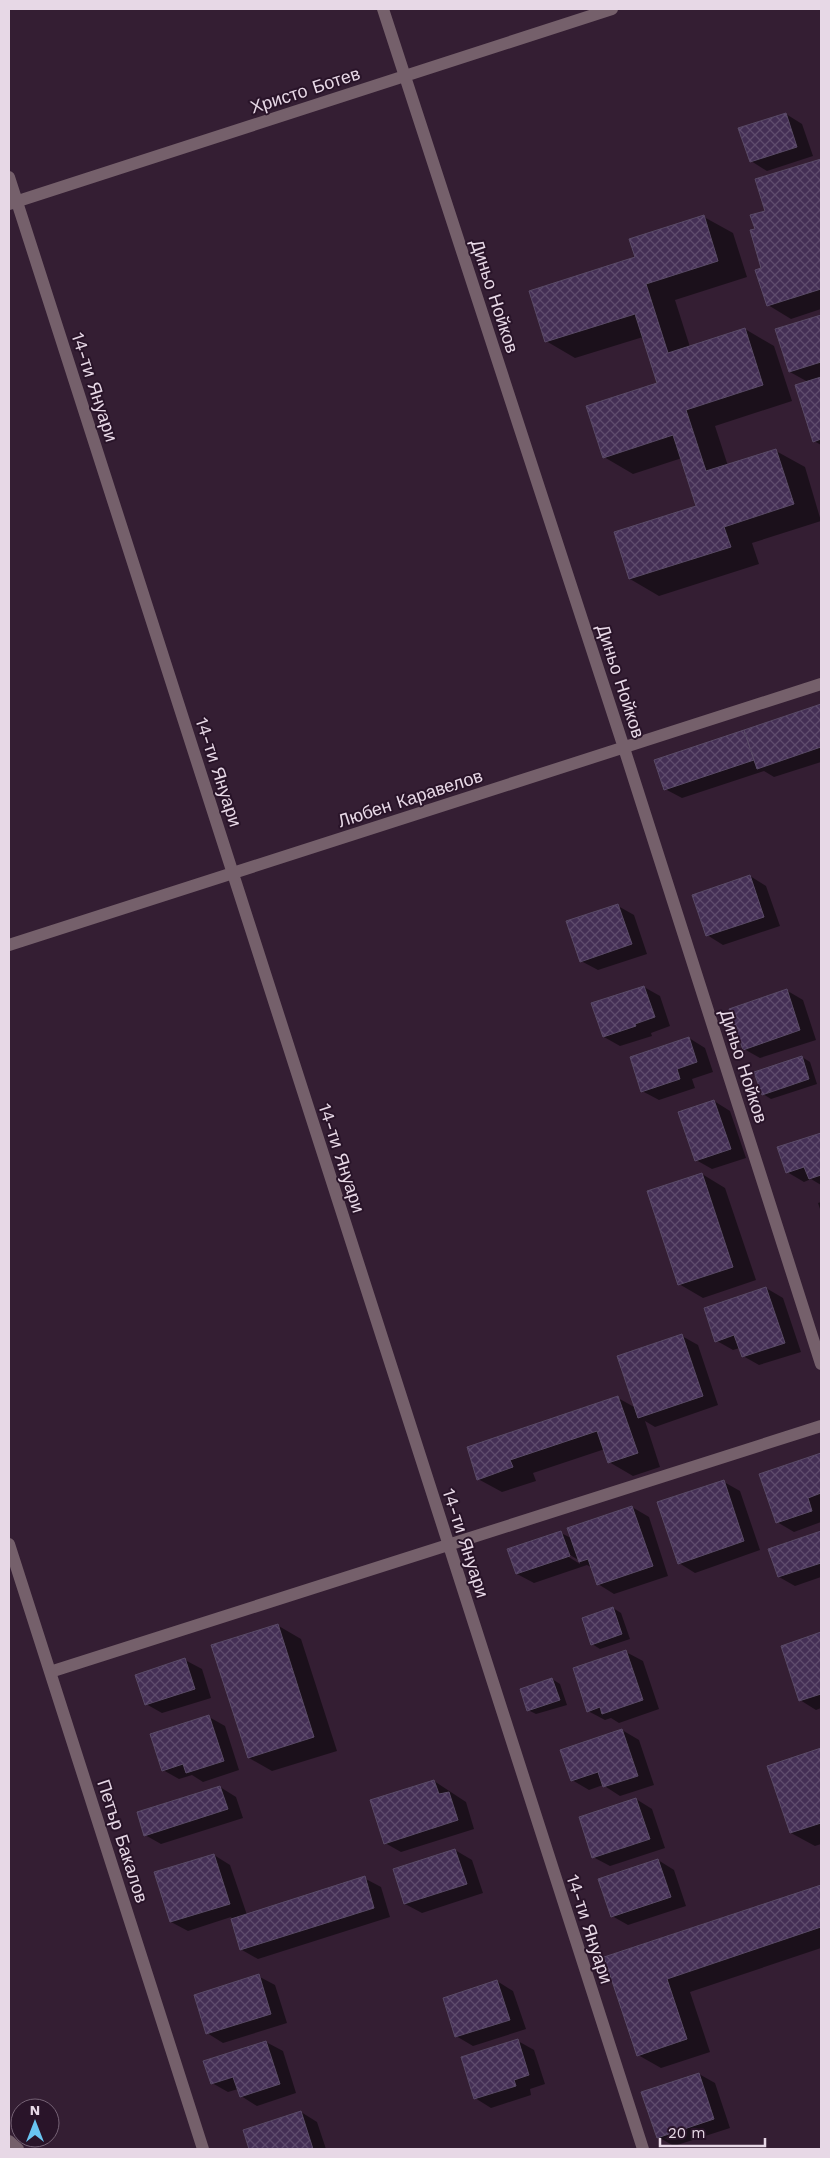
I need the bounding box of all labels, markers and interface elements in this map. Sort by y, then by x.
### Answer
street label: Христо Ботев [247,62,363,118]
street label: Диньо Нойков [467,236,523,356]
street label: 14-ти Януари [67,330,123,444]
street label: Диньо Нойков [593,621,649,741]
street label: 14-ти Януари [191,715,247,829]
street label: Любен Каравелов [335,765,485,831]
street label: Диньо Нойков [716,1006,772,1126]
street label: 14-ти Януари [314,1101,370,1215]
street label: 14-ти Януари [438,1486,494,1600]
street label: Петър Бакалов [93,1777,153,1905]
street label: 14-ти Януари [562,1872,618,1986]
north arrow [10,2098,60,2148]
text: N [30,2102,40,2118]
scale bar [660,2116,765,2148]
text: 20 m [668,2124,706,2142]

